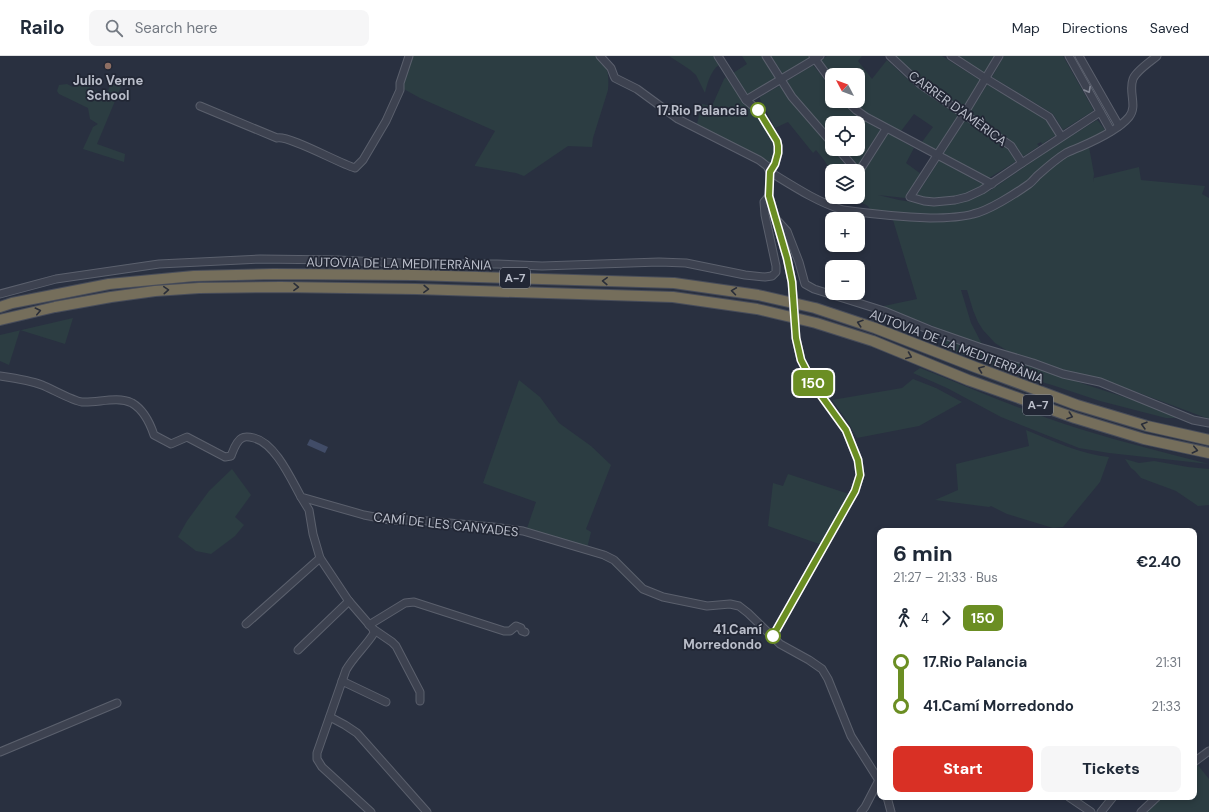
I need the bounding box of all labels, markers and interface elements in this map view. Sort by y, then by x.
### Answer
search box [89,10,369,46]
text: Railo [20,15,65,40]
icon: search [103,17,125,39]
text: Search here [135,18,217,38]
text: Map [1012,19,1040,37]
text: Directions [1062,19,1128,37]
text: Saved [1150,19,1189,37]
marker: Julio Verne School [103,61,113,71]
street label: CARRER D'AMÈRICA [905,66,1011,150]
north arrow [825,68,865,108]
map controls [825,68,865,300]
place label: Julio Verne School [73,72,143,104]
one-way arrow [1083,86,1091,93]
place label: 17.Rio Palancia [657,102,747,119]
marker: 17.Rio Palancia [750,102,766,118]
button: locate [825,116,865,156]
button: layers [825,164,865,204]
button: + [825,212,865,252]
street label: AUTOVIA DE LA MEDITERRÀNIA [306,252,492,274]
button: − [825,260,865,300]
road number: A-7 [500,268,530,288]
one-way arrow [602,277,608,285]
one-way arrow [293,283,299,291]
one-way arrow [423,285,429,293]
one-way arrow [163,286,169,295]
one-way arrow [731,287,737,296]
street label: AUTOVIA DE LA MEDITERRÀNIA [867,304,1047,388]
one-way arrow [35,307,41,315]
one-way arrow [856,319,863,328]
one-way arrow [905,351,912,359]
one-way arrow [978,366,985,374]
line badge: 150 [790,370,836,396]
text: 150 [801,374,825,392]
road number: A-7 [1023,395,1053,415]
one-way arrow [1066,412,1073,420]
one-way arrow [1140,421,1147,430]
one-way arrow [1192,446,1198,454]
street label: CAMÍ DE LES CANYADES [373,507,519,541]
text: 6 min [893,539,953,568]
text: €2.40 [1136,552,1181,572]
text: 21:27 – 21:33 · Bus [893,569,998,586]
icon: walk [893,607,915,629]
icon: forward [935,607,957,629]
text: 150 [971,609,995,627]
text: 4 [921,610,929,627]
place label: 41.Camí Morredondo [683,621,763,653]
marker: 41.Camí Morredondo [765,628,781,644]
text: 17.Rio Palancia [923,652,1027,672]
text: 21:31 [1155,654,1181,671]
text: 41.Camí Morredondo [923,696,1074,716]
text: 21:33 [1151,698,1181,715]
button: Start [893,746,1033,792]
button: Tickets [1041,746,1181,792]

